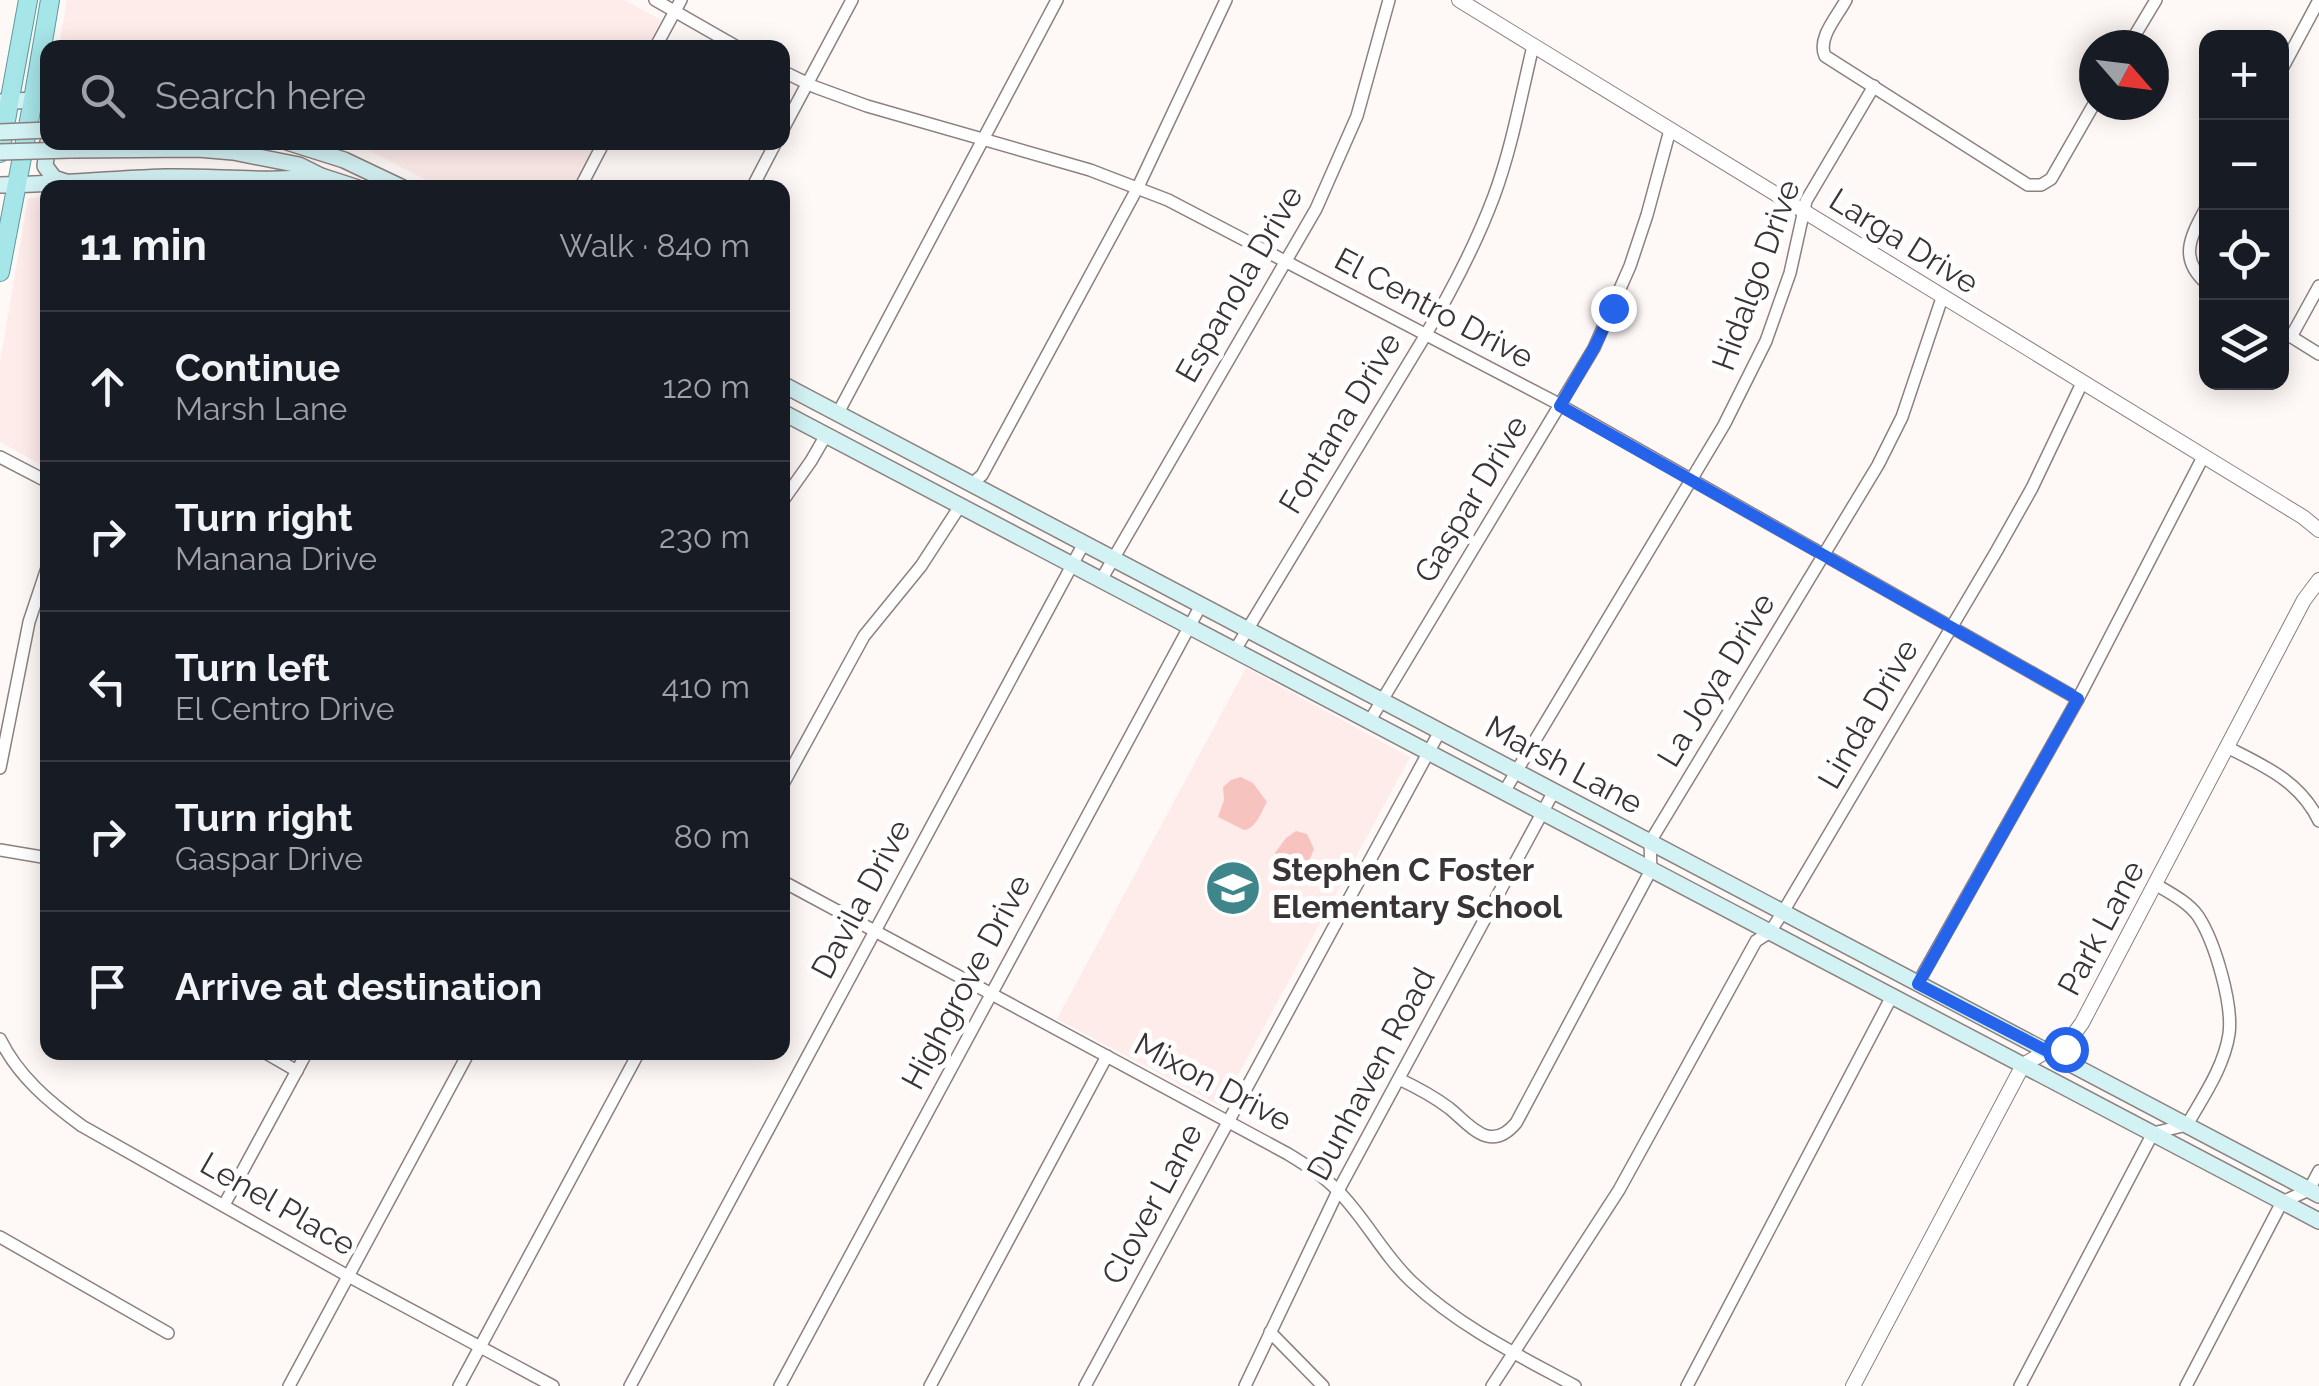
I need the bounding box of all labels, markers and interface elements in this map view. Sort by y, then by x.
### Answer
north arrow [2079,30,2169,120]
map controls [2199,30,2289,390]
button: + [2199,30,2289,120]
search box [40,40,790,150]
icon: search [75,68,130,123]
text: Search here [155,73,366,118]
button: − [2199,120,2289,210]
street label: Hidalgo Drive [1704,175,1807,375]
street label: Espanola Drive [1167,179,1310,388]
street label: Larga Drive [1823,180,1986,301]
button: locate [2199,210,2289,300]
text: 11 min [80,221,207,270]
text: Walk · 840 m [559,227,750,264]
street label: El Centro Drive [1329,240,1540,375]
route end [1591,286,1637,332]
button: layers [2199,300,2289,390]
street label: Fontana Drive [1271,326,1408,520]
text: Continue [175,345,340,390]
icon: ahead [80,359,135,414]
text: 120 m [662,368,750,405]
text: Marsh Lane [175,390,347,427]
street label: Gaspar Drive [1406,409,1535,589]
text: Turn right [175,495,352,540]
icon: right [80,509,135,564]
text: 230 m [659,518,750,555]
text: Manana Drive [175,540,377,577]
street label: La Joya Drive [1649,586,1782,773]
street label: Linda Drive [1810,633,1925,795]
text: Turn left [175,645,330,690]
icon: left [80,659,135,714]
text: 410 m [662,668,750,705]
text: El Centro Drive [175,690,395,727]
street label: Marsh Lane [1479,708,1649,821]
text: Turn right [175,795,352,840]
icon: right [80,809,135,864]
street label: Davila Drive [803,813,918,984]
text: 80 m [674,818,750,855]
text: Gaspar Drive [175,840,363,877]
place label: Stephen C Foster Elementary School [1272,851,1563,925]
street label: Park Lane [2050,854,2151,1001]
school or university icon: Stephen C Foster Elementary School [1203,858,1263,918]
street label: Highgrove Drive [893,868,1038,1095]
icon: arrive [80,959,135,1014]
street label: Dunhaven Road [1299,961,1442,1186]
text: Arrive at destination [175,964,542,1009]
street label: Mixon Drive [1128,1025,1298,1138]
route start [2043,1027,2089,1073]
street label: Clover Lane [1094,1117,1209,1290]
street label: Lenel Place [194,1144,362,1263]

